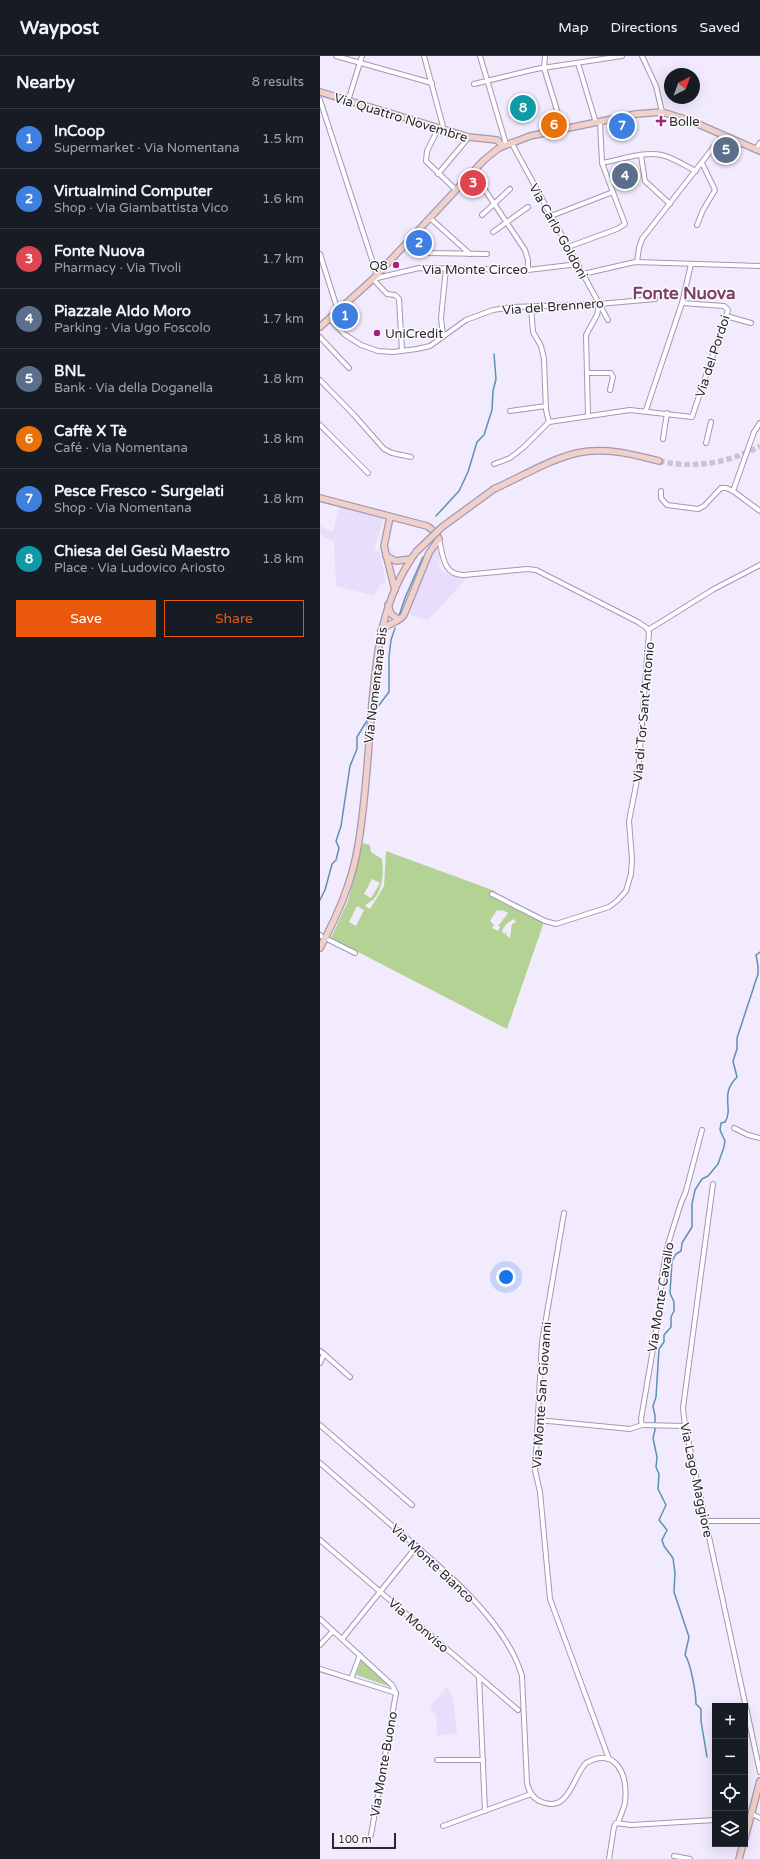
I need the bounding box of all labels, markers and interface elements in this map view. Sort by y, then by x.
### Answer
text: Waypost [20,17,99,39]
text: Map [558,19,589,36]
text: Directions [611,19,678,36]
text: Saved [700,19,740,36]
north arrow [664,68,700,104]
text: Nearby [16,72,75,93]
text: 8 results [252,74,304,90]
street label: Via Quattro Novembre [332,90,469,146]
pin: 8 [510,93,536,123]
pin: 6 [541,110,567,140]
pin: 7 [609,111,635,141]
place label: Bolle [669,114,700,130]
marker: Bolle [656,116,666,126]
text: InCoop [54,122,105,140]
text: 1 [25,131,33,147]
text: 1.5 km [262,131,304,147]
pin: 5 [713,135,739,165]
text: Supermarket · Via Nomentana [54,140,240,156]
pin: 4 [612,161,638,191]
pin: 3 [460,168,486,198]
street label: Via Carlo Goldoni [525,181,591,282]
text: Virtualmind Computer [54,182,212,200]
text: 2 [25,191,33,207]
text: 1.6 km [262,191,304,207]
text: Shop · Via Giambattista Vico [54,200,228,216]
pin: 2 [406,228,432,258]
text: Fonte Nuova [54,242,145,260]
text: 3 [25,251,33,267]
text: 1.7 km [262,251,304,267]
place label: Q8 [369,258,388,274]
text: Pharmacy · Via Tivoli [54,260,181,276]
marker: Q8 [391,260,401,270]
street label: Via Monte Circeo [422,262,528,278]
district label: Fonte Nuova [632,283,736,304]
street label: Via del Brennero [502,295,605,319]
pin: 1 [332,301,358,331]
text: Piazzale Aldo Moro [54,302,191,320]
text: 4 [25,311,33,327]
text: 1.7 km [262,311,304,327]
street label: Via del Pordoi [692,313,734,399]
text: Parking · Via Ugo Foscolo [54,320,211,336]
place label: UniCredit [385,326,443,342]
marker: UniCredit [372,328,382,338]
text: BNL [54,362,85,380]
text: 5 [25,371,33,387]
text: 1.8 km [262,371,304,387]
text: Bank · Via della Doganella [54,380,213,396]
text: Caffè X Tè [54,422,127,440]
text: 6 [25,431,33,447]
text: 1.8 km [262,431,304,447]
text: Café · Via Nomentana [54,440,188,456]
text: Pesce Fresco - Surgelati [54,482,224,500]
text: 7 [25,491,33,507]
text: 1.8 km [262,491,304,507]
text: Shop · Via Nomentana [54,500,192,516]
text: Chiesa del Gesù Maestro [54,542,230,560]
text: 8 [25,551,33,567]
text: 1.8 km [262,551,304,567]
text: Place · Via Ludovico Ariosto [54,560,225,576]
button: Save [16,600,156,637]
button: Share [164,600,304,637]
street label: Via Nomentana Bis [361,626,391,744]
street label: Via di Tor Sant'Antonio [630,641,658,783]
street label: Via Monte Cavallo [644,1241,678,1353]
your location [496,1267,516,1287]
street label: Via Monte San Giovanni [529,1321,555,1469]
street label: Via Lago Maggiore [676,1421,716,1539]
street label: Via Monte Bianco [387,1521,478,1607]
street label: Via Monviso [385,1595,452,1657]
map controls [712,1703,748,1847]
button: + [712,1703,748,1739]
street label: Via Monte Buono [367,1710,401,1818]
button: − [712,1739,748,1775]
button: locate [712,1775,748,1811]
button: layers [712,1811,748,1847]
scale bar [332,1831,396,1850]
text: 100 m [338,1833,372,1846]

